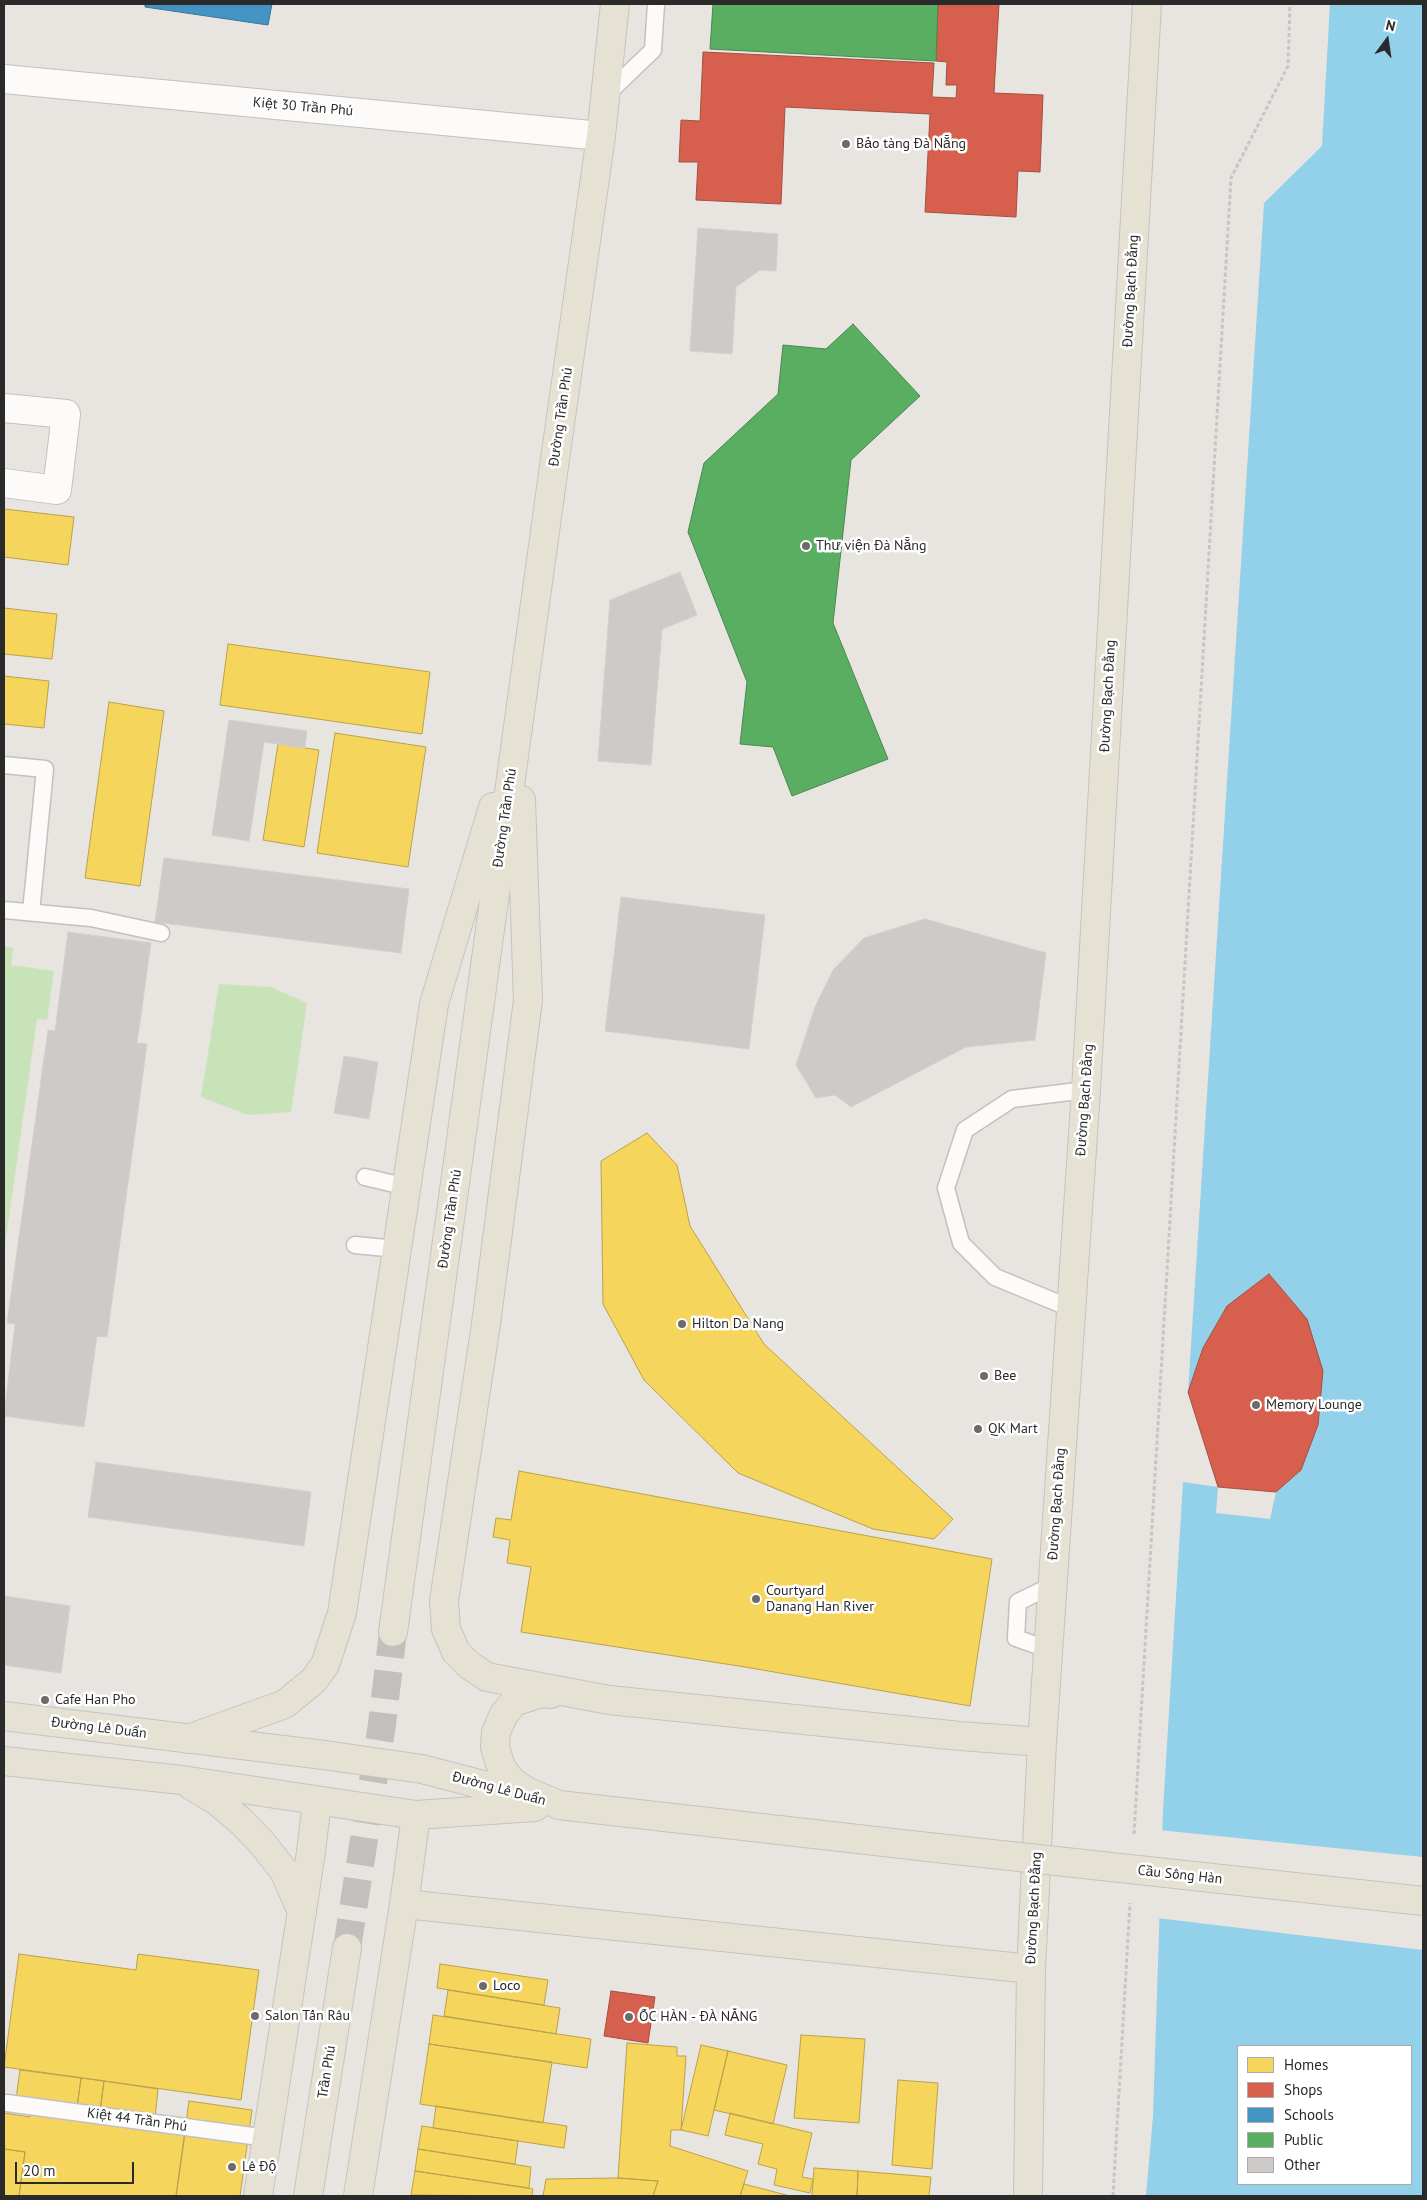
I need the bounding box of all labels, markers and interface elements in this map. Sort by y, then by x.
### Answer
north arrow [1362,15,1412,65]
text: N [1384,16,1397,35]
street label: Kiệt 30 Trần Phú [252,94,354,120]
place label: Bảo tàng Đà Nẵng [856,136,966,152]
marker: Bảo tàng Đà Nẵng [840,138,852,150]
street label: Đường Bạch Đằng [1120,234,1142,348]
street label: Đường Trần Phú [546,366,576,468]
place label: Thư viện Đà Nẵng [816,538,926,554]
marker: Thư viện Đà Nẵng [800,540,812,552]
street label: Đường Bạch Đằng [1097,639,1119,753]
street label: Đường Trần Phú [490,767,520,869]
street label: Đường Bạch Đằng [1073,1043,1097,1157]
street label: Đường Trần Phú [435,1168,465,1270]
place label: Hilton Da Nang [692,1316,784,1332]
marker: Hilton Da Nang [676,1318,688,1330]
place label: Bee [994,1368,1016,1384]
marker: Bee [978,1370,990,1382]
place label: Memory Lounge [1266,1397,1362,1413]
marker: Memory Lounge [1250,1399,1262,1411]
place label: QK Mart [988,1421,1038,1437]
marker: QK Mart [972,1423,984,1435]
street label: Đường Bạch Đằng [1045,1447,1069,1561]
place label: Courtyard Danang Han River [766,1583,874,1615]
marker: Courtyard Danang Han River [750,1593,762,1605]
place label: Cafe Han Pho [55,1692,136,1708]
marker: Cafe Han Pho [39,1694,51,1706]
street label: Đường Lê Duẩn [50,1714,148,1742]
street label: Đường Lê Duẩn [450,1768,548,1810]
street label: Đường Bạch Đằng [1023,1851,1045,1965]
street label: Cầu Sông Hàn [1137,1862,1223,1888]
place label: Loco [493,1978,520,1994]
marker: Loco [477,1980,489,1992]
place label: Salon Tấn Râu [265,2008,350,2024]
place label: ỐC HÀN - ĐÀ NẴNG [639,2009,757,2025]
marker: Salon Tấn Râu [249,2010,261,2022]
marker: ỐC HÀN - ĐÀ NẴNG [623,2011,635,2023]
street label: Trần Phú [315,2044,339,2100]
legend [1237,2045,1412,2185]
text: Homes [1284,2055,1328,2074]
text: Shops [1284,2080,1323,2099]
street label: Kiệt 44 Trần Phú [86,2105,188,2135]
text: Schools [1284,2105,1334,2124]
text: Public [1284,2130,1323,2149]
scale bar [18,2152,136,2184]
text: Other [1284,2155,1320,2174]
place label: Lê Độ [242,2159,276,2175]
text: 20 m [23,2161,56,2180]
marker: Lê Độ [226,2161,238,2173]

